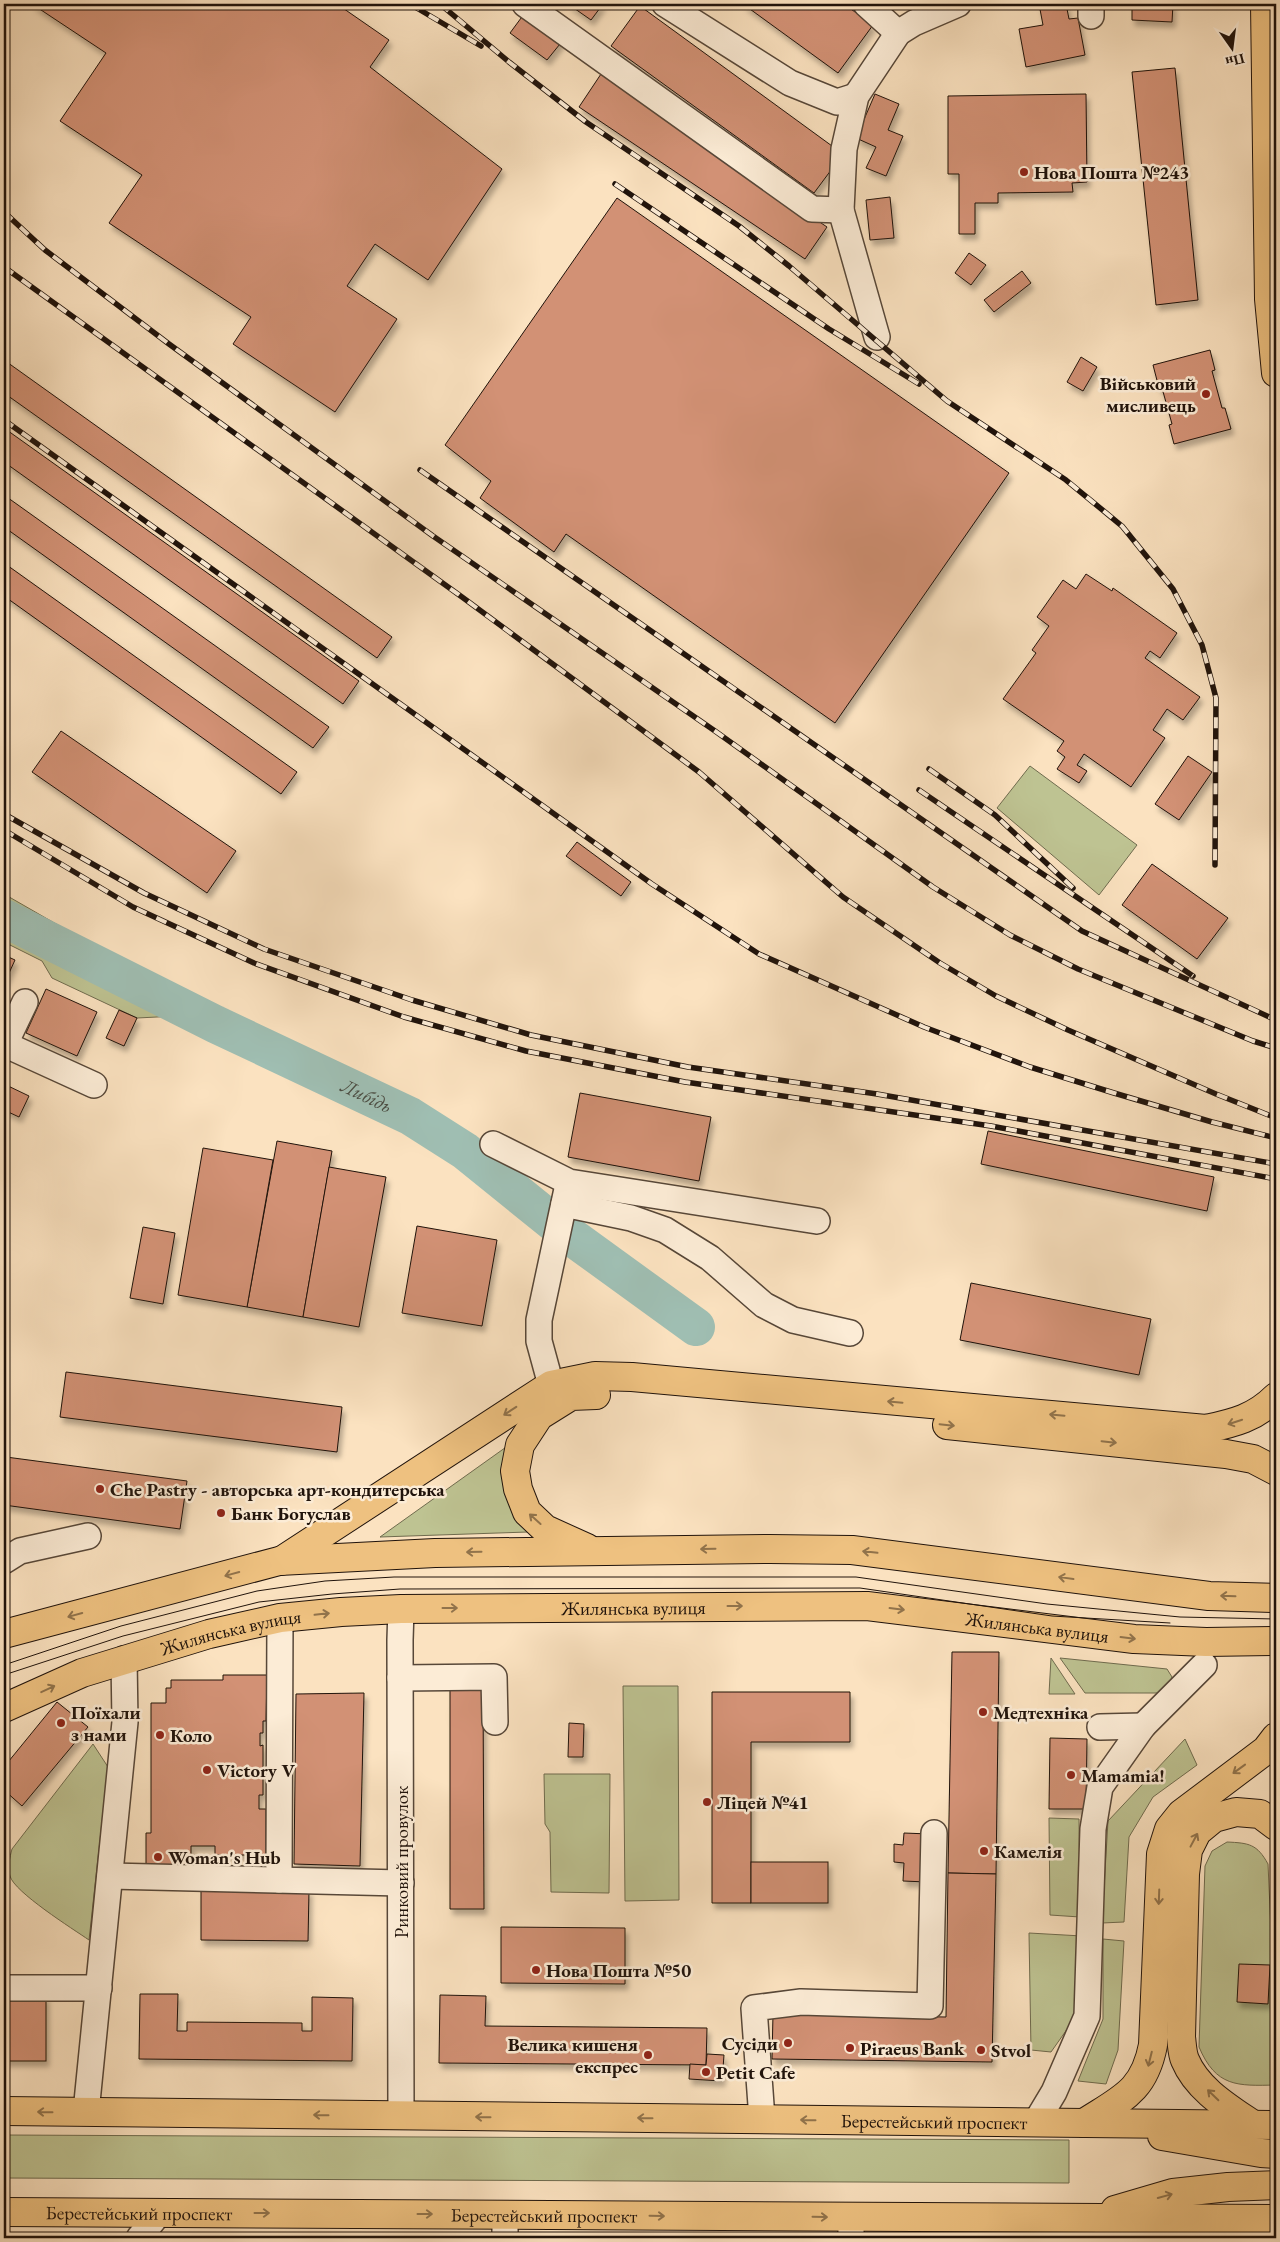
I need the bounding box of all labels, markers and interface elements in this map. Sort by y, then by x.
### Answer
north arrow [1208,22,1258,72]
text: Пн [1224,50,1247,72]
place label: Нова Пошта №243 [1034,160,1189,185]
marker: Нова Пошта №243 [1018,166,1030,178]
place label: Військовий мисливець [1100,371,1196,418]
marker: Військовий мисливець [1200,388,1212,400]
water label: Либідь [336,1072,397,1119]
one-way arrow [887,1397,903,1407]
one-way arrow [503,1406,517,1417]
one-way arrow [1049,1411,1065,1420]
one-way arrow [1227,1417,1243,1427]
one-way arrow [939,1420,955,1430]
one-way arrow [1100,1437,1116,1447]
place label: Che Pastry - авторська арт-кондитерська [110,1477,445,1502]
marker: Che Pastry - авторська арт-кондитерська [94,1483,106,1495]
place label: Банк Богуслав [231,1501,351,1526]
marker: Банк Богуслав [215,1507,227,1519]
one-way arrow [528,1513,541,1525]
one-way arrow [700,1545,716,1554]
one-way arrow [863,1547,879,1557]
one-way arrow [466,1548,482,1557]
one-way arrow [225,1570,241,1579]
one-way arrow [1058,1573,1074,1583]
one-way arrow [1220,1592,1236,1601]
street label: Жилянська вулиця [560,1595,706,1620]
one-way arrow [726,1601,743,1611]
street label: Жилянська вулиця [156,1603,303,1661]
one-way arrow [442,1603,458,1613]
one-way arrow [889,1604,905,1614]
street label: Жилянська вулиця [963,1606,1111,1648]
one-way arrow [314,1609,330,1619]
one-way arrow [68,1611,84,1620]
one-way arrow [1120,1634,1136,1644]
one-way arrow [40,1683,55,1693]
place label: Поїхали з нами [71,1700,141,1747]
place label: Медтехніка [993,1700,1089,1725]
marker: Медтехніка [977,1706,989,1718]
marker: Поїхали з нами [55,1717,67,1729]
place label: Коло [170,1723,213,1748]
marker: Коло [154,1729,166,1741]
place label: Victory V [217,1758,295,1783]
place label: Mamamia! [1081,1763,1165,1788]
marker: Victory V [201,1764,213,1776]
one-way arrow [1232,1764,1246,1774]
marker: Mamamia! [1065,1769,1077,1781]
street label: Ринковий провулок [389,1786,414,1938]
place label: Ліцей №41 [717,1790,809,1815]
marker: Ліцей №41 [701,1796,713,1808]
one-way arrow [1189,1832,1199,1847]
place label: Камелія [994,1839,1062,1864]
place label: Woman's Hub [168,1845,281,1870]
marker: Камелія [978,1845,990,1857]
marker: Woman's Hub [152,1851,164,1863]
one-way arrow [1154,1888,1164,1905]
place label: Нова Пошта №50 [546,1958,691,1983]
marker: Нова Пошта №50 [530,1964,542,1976]
place label: Сусіди [722,2031,778,2056]
place label: Велика кишеня експрес [508,2032,638,2079]
place label: Piraeus Bank [860,2036,965,2061]
marker: Сусіди [782,2037,794,2049]
place label: Stvol [991,2038,1032,2063]
marker: Piraeus Bank [844,2042,856,2054]
marker: Stvol [975,2044,987,2056]
marker: Велика кишеня експрес [642,2049,654,2061]
one-way arrow [1145,2050,1154,2066]
place label: Petit Cafe [716,2060,795,2085]
marker: Petit Cafe [700,2066,712,2078]
one-way arrow [1206,2089,1219,2101]
one-way arrow [37,2107,54,2117]
street label: Берестейський проспект [840,2108,1028,2135]
one-way arrow [313,2110,329,2120]
one-way arrow [475,2112,491,2121]
one-way arrow [638,2113,654,2123]
one-way arrow [800,2115,816,2125]
one-way arrow [1157,2190,1173,2200]
street label: Берестейський проспект [46,2200,233,2226]
street label: Берестейський проспект [451,2202,638,2228]
one-way arrow [254,2208,270,2218]
one-way arrow [416,2209,433,2219]
one-way arrow [649,2211,665,2220]
one-way arrow [812,2212,828,2222]

